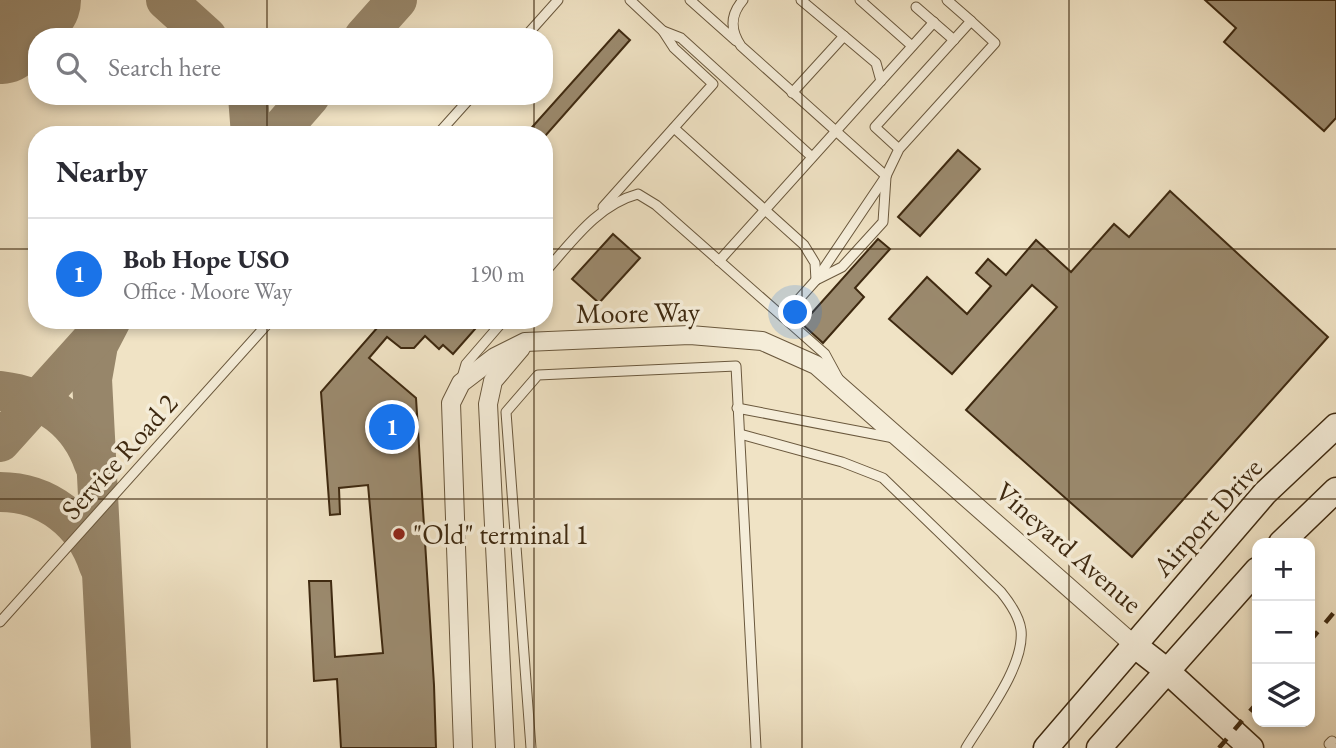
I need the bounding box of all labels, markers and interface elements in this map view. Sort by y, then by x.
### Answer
search box [28,28,553,105]
icon: search [52,48,90,86]
text: Search here [108,50,221,84]
text: Nearby [56,152,148,191]
text: Bob Hope USO [123,242,289,276]
text: 1 [73,259,85,289]
text: 190 m [469,259,525,289]
text: Office · Moore Way [123,276,292,306]
street label: Moore Way [576,293,701,331]
your location [778,295,812,329]
street label: Service Road 2 [53,385,185,527]
pin: 1 [369,401,415,453]
street label: Airport Drive [1144,450,1270,585]
street label: Vineyard Avenue [988,473,1150,621]
place label: "Old" terminal 1 [413,516,589,552]
marker: "Old" terminal 1 [391,526,407,542]
map controls [1252,538,1315,727]
button: + [1252,538,1315,601]
button: − [1252,601,1315,664]
button: layers [1252,664,1315,727]

